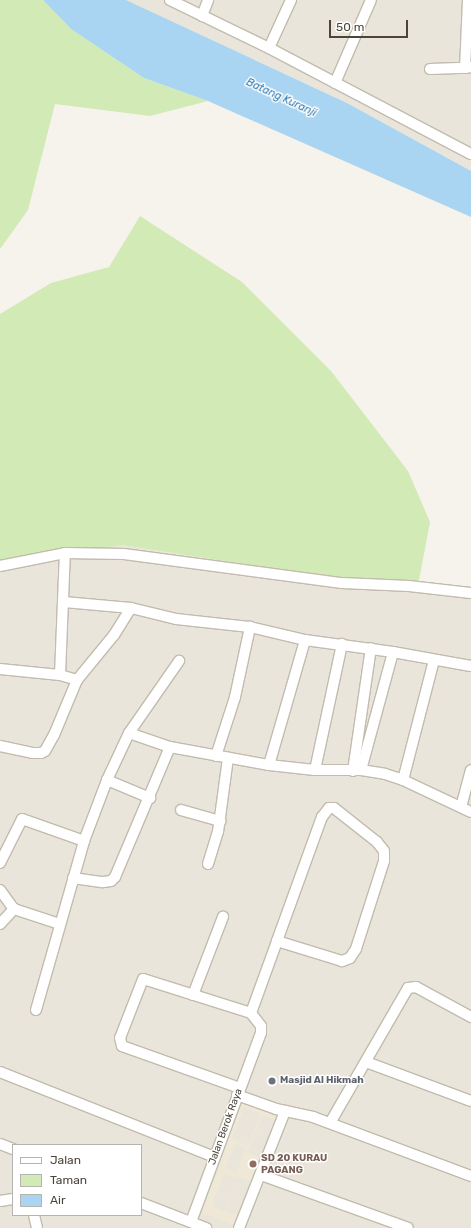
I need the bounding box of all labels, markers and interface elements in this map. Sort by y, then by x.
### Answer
scale bar [331,12,410,38]
text: 50 m [336,20,364,34]
water label: Batang Kuranji [244,76,318,120]
place label: Masjid Al Hikmah [280,1075,364,1087]
marker: Masjid Al Hikmah [267,1076,277,1086]
street label: Jalan Berok Raya [207,1087,245,1167]
legend [12,1144,142,1216]
place label: SD 20 KURAU PAGANG [261,1152,327,1176]
text: Jalan [50,1153,81,1167]
marker: SD 20 KURAU PAGANG [248,1159,258,1169]
text: Taman [50,1173,87,1187]
text: Air [50,1193,66,1207]

